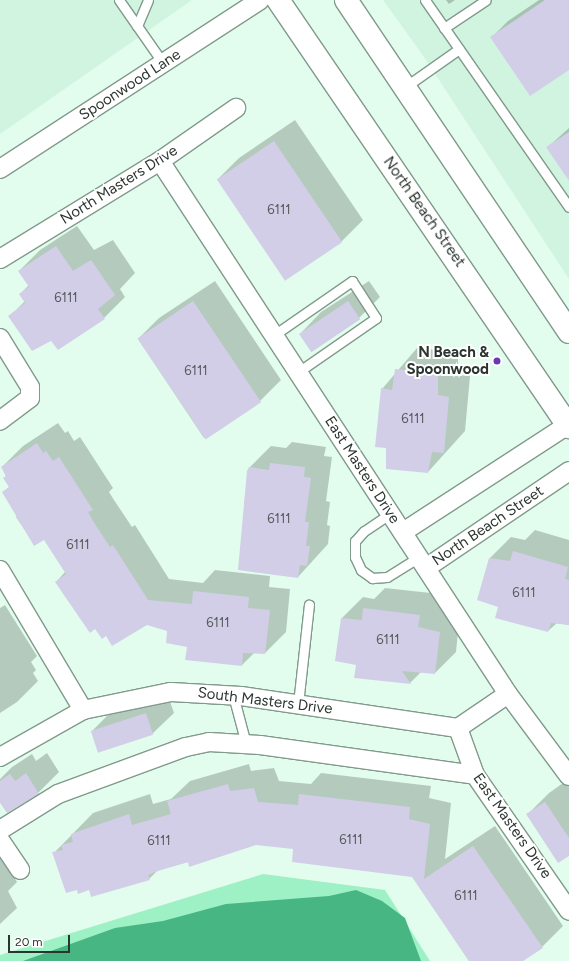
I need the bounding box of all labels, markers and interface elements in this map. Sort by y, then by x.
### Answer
street label: Spoonwood Lane [76,46,184,124]
street label: North Masters Drive [57,142,181,228]
street label: North Beach Street [379,153,469,271]
house number: 6111 [267,202,291,218]
house number: 6111 [54,290,78,306]
place label: N Beach & Spoonwood [407,343,489,378]
marker: N Beach & Spoonwood [492,356,502,366]
house number: 6111 [184,363,208,379]
house number: 6111 [401,411,425,427]
street label: East Masters Drive [321,413,403,527]
street label: North Beach Street [429,482,547,570]
house number: 6111 [267,511,291,527]
house number: 6111 [66,537,90,553]
house number: 6111 [512,585,536,601]
house number: 6111 [206,615,230,631]
house number: 6111 [376,632,400,648]
street label: South Masters Drive [197,684,333,718]
street label: East Masters Drive [469,770,555,882]
house number: 6111 [339,832,363,848]
house number: 6111 [147,833,171,849]
house number: 6111 [454,888,478,904]
scale bar [10,927,72,953]
text: 20 m [15,935,43,949]

